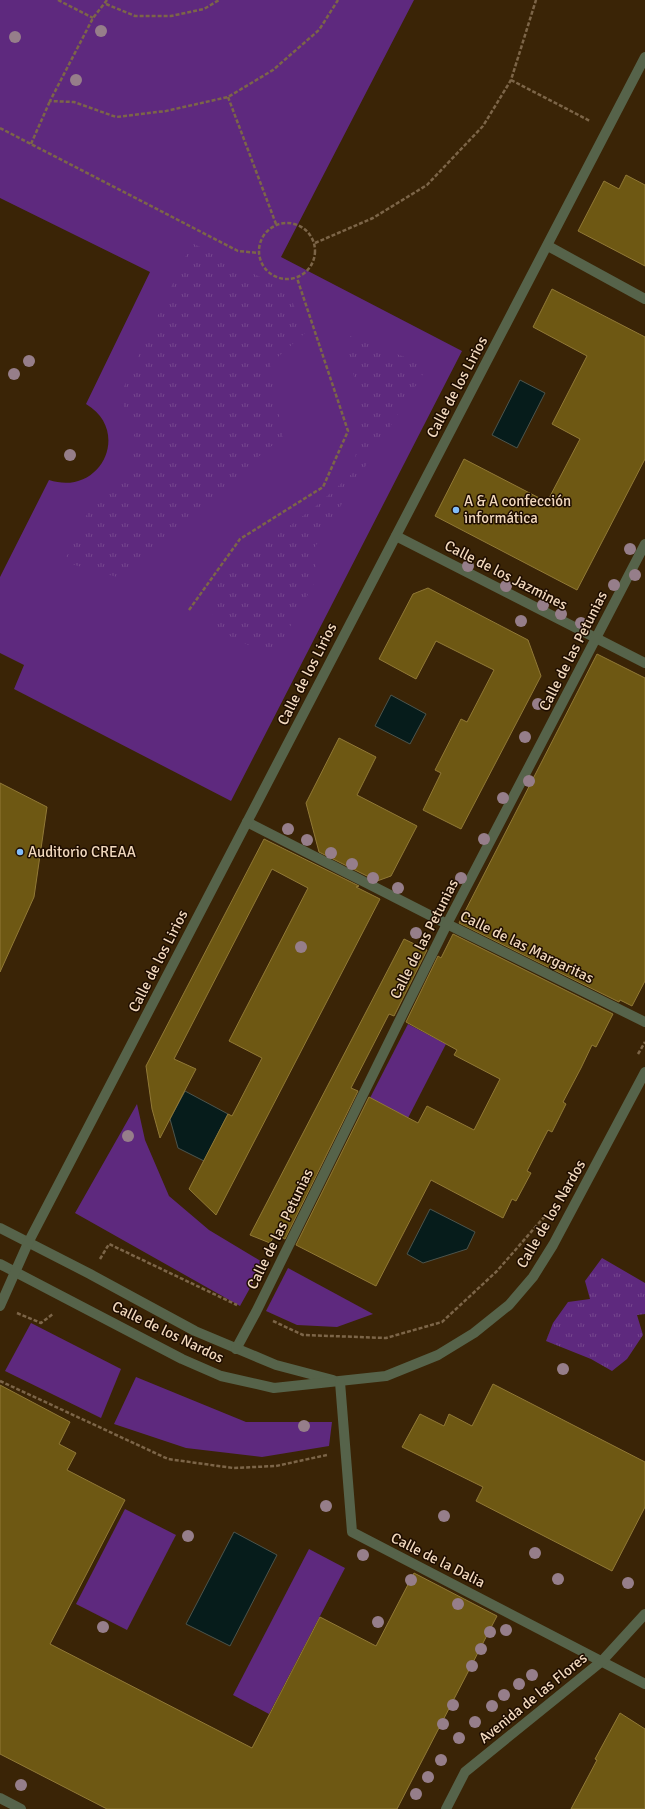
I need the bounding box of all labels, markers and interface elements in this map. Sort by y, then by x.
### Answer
street label: Calle de los Lirios [423,333,492,441]
place label: A & A confección informática [464,492,571,527]
marker: A & A confección informática [451,505,461,515]
street label: Calle de los Jazmines [442,536,571,614]
street label: Calle de las Petunias [535,588,611,714]
street label: Calle de los Lirios [273,619,341,728]
place label: Auditorio CREAA [28,843,136,861]
marker: Auditorio CREAA [15,847,25,857]
street label: Calle de las Petunias [386,876,462,1002]
street label: Calle de los Lirios [124,906,192,1015]
street label: Calle de las Margaritas [457,907,597,987]
street label: Calle de los Nardos [513,1156,590,1271]
street label: Calle de las Petunias [243,1165,317,1292]
street label: Calle de los Nardos [109,1297,227,1367]
street label: Calle de la Dalia [388,1529,488,1591]
street label: Avenida de las Flores [475,1649,591,1747]

